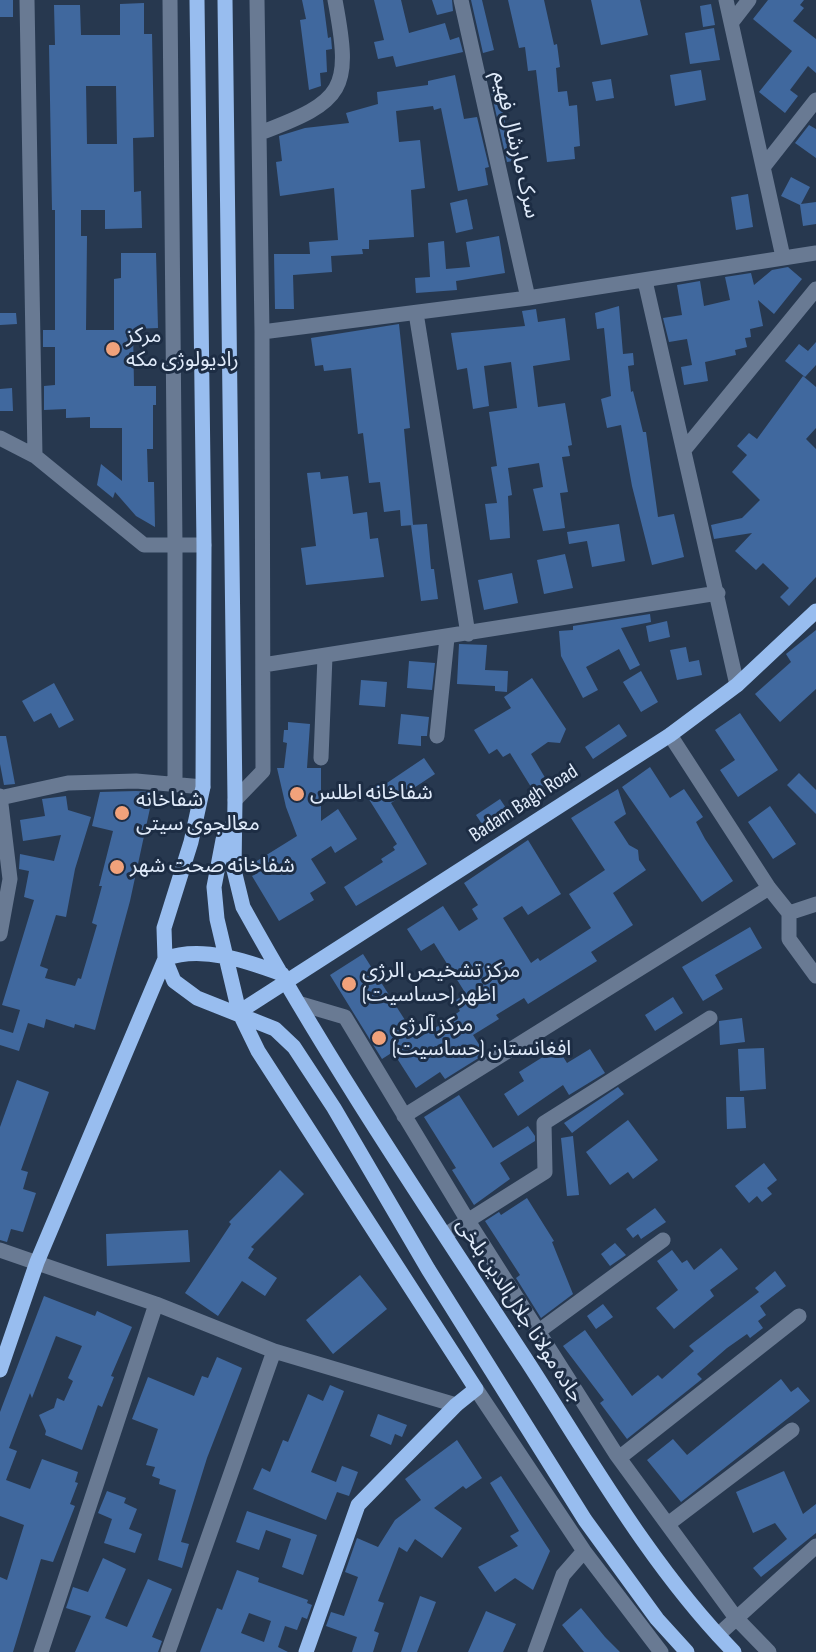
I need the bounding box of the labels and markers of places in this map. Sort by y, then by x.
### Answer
place label: مرکز رادیولوژی مکه [126,324,239,374]
marker: مرکز رادیولوژی مکه [104,340,122,358]
place label: شفاخانه اطلس [310,781,433,807]
marker: شفاخانه اطلس [288,785,306,803]
place label: شفاخانه معالجوی سیتی [136,788,260,838]
marker: شفاخانه معالجوی سیتی [113,804,131,822]
place label: شفاخانه صحت شهر [130,854,295,880]
marker: شفاخانه صحت شهر [108,858,126,876]
place label: مرکز تشخیص الرژی (حساسیت) اظهر [362,959,520,1009]
marker: مرکز تشخیص الرژی (حساسیت) اظهر [340,975,358,993]
place label: مرکز آلرژی (حساسیت) افغانستان [392,1013,571,1063]
marker: مرکز آلرژی (حساسیت) افغانستان [370,1029,388,1047]

